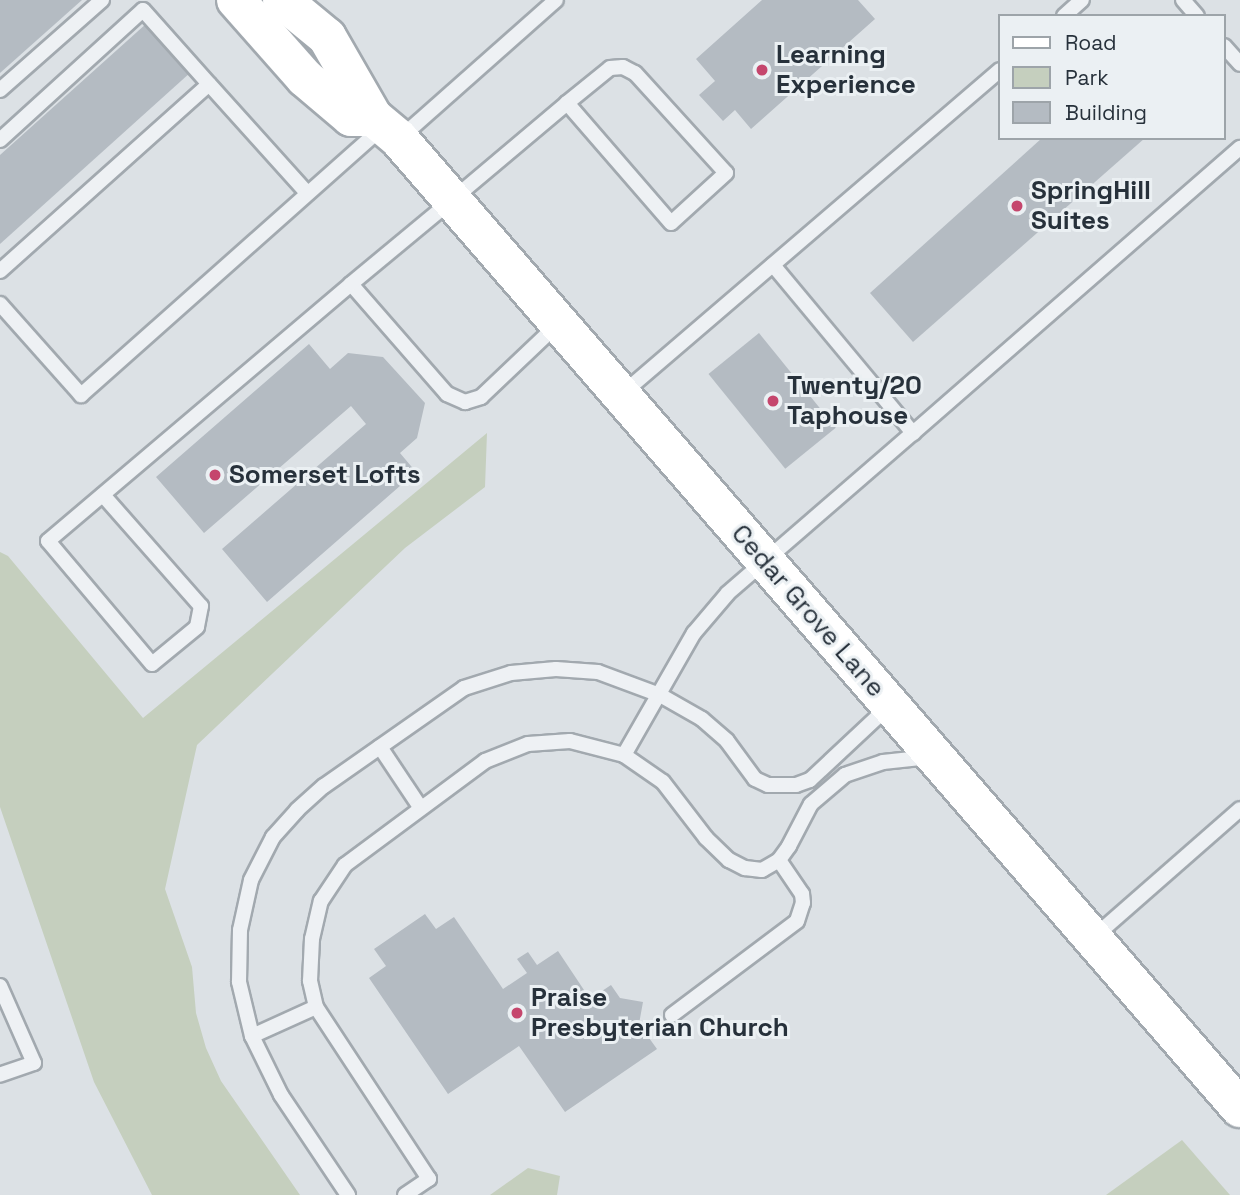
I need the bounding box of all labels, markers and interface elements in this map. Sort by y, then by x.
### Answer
legend [998,14,1226,140]
text: Road [1065,29,1117,56]
place label: Learning Experience [776,39,916,100]
marker: Learning Experience [754,62,770,78]
text: Park [1065,64,1109,91]
text: Building [1065,99,1147,126]
place label: SpringHill Suites [1031,175,1151,236]
marker: SpringHill Suites [1009,198,1025,214]
place label: Twenty/20 Taphouse [787,370,922,432]
marker: Twenty/20 Taphouse [765,393,781,409]
place label: Somerset Lofts [229,459,421,491]
marker: Somerset Lofts [207,467,223,483]
street label: Cedar Grove Lane [725,518,891,704]
place label: Praise Presbyterian Church [531,982,789,1044]
marker: Praise Presbyterian Church [509,1005,525,1021]

